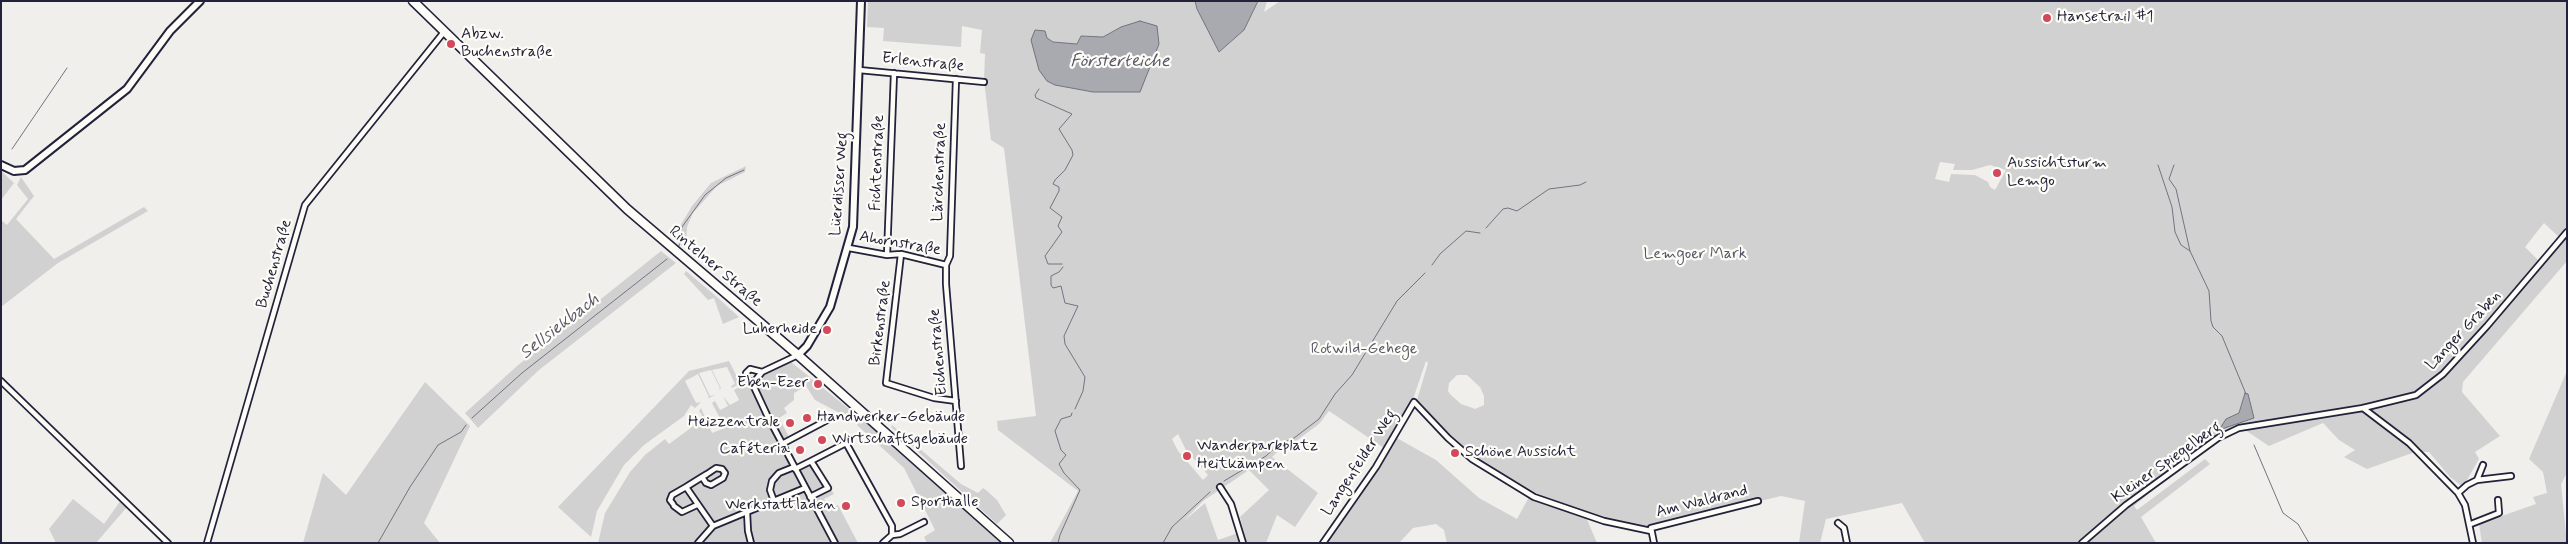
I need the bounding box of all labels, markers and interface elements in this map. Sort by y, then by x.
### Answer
place label: Hansetrail #1 [2057,8,2153,28]
marker: Hansetrail #1 [2041,12,2053,24]
place label: Abzw. Buchenstraße [461,25,553,63]
marker: Abzw. Buchenstraße [445,38,457,50]
street label: Erlenstraße [881,49,965,77]
water label: Försterteiche [1070,51,1170,73]
street label: Fichtenstraße [867,115,889,211]
street label: Lärchenstraße [929,122,951,222]
street label: Lüerdisser Weg [827,131,853,237]
place label: Aussichtsturm Lemgo [2007,154,2107,192]
marker: Aussichtsturm Lemgo [1991,167,2003,179]
street label: Buchenstraße [253,217,297,311]
street label: Rintelner Straße [664,222,766,312]
street label: Ahornstraße [858,227,942,261]
park label: Lemgoer Mark [1643,245,1747,265]
street label: Birkenstraße [866,279,896,367]
street label: Langer Graben [2422,287,2506,375]
water label: Sellsiekbach [516,289,604,365]
street label: Eichenstraße [926,308,952,396]
place label: Luherheide [743,320,817,340]
marker: Luherheide [821,324,833,336]
park label: Rotwild-Gehege [1311,340,1417,360]
place label: Eben-Ezer [737,374,808,394]
marker: Eben-Ezer [812,378,824,390]
street label: Langenfelder Weg [1318,406,1402,520]
place label: Handwerker-Gebäude [817,408,965,428]
marker: Handwerker-Gebäude [801,412,813,424]
place label: Heizzentrale [688,413,780,433]
marker: Heizzentrale [784,417,796,429]
street label: Kleiner Spiegelberg [2109,418,2225,508]
place label: Wirtschaftsgebäude [832,430,968,450]
marker: Wirtschaftsgebäude [816,434,828,446]
place label: Wanderparkplatz Heitkämpen [1197,437,1318,475]
place label: Caféteria [719,440,790,460]
place label: Schöne Aussicht [1465,443,1576,463]
marker: Caféteria [794,444,806,456]
marker: Schöne Aussicht [1449,447,1461,459]
marker: Wanderparkplatz Heitkämpen [1181,450,1193,462]
street label: Am Waldrand [1654,481,1750,523]
place label: Sporthalle [911,493,978,513]
place label: Werkstattladen [725,496,836,516]
marker: Sporthalle [895,497,907,509]
marker: Werkstattladen [840,500,852,512]

